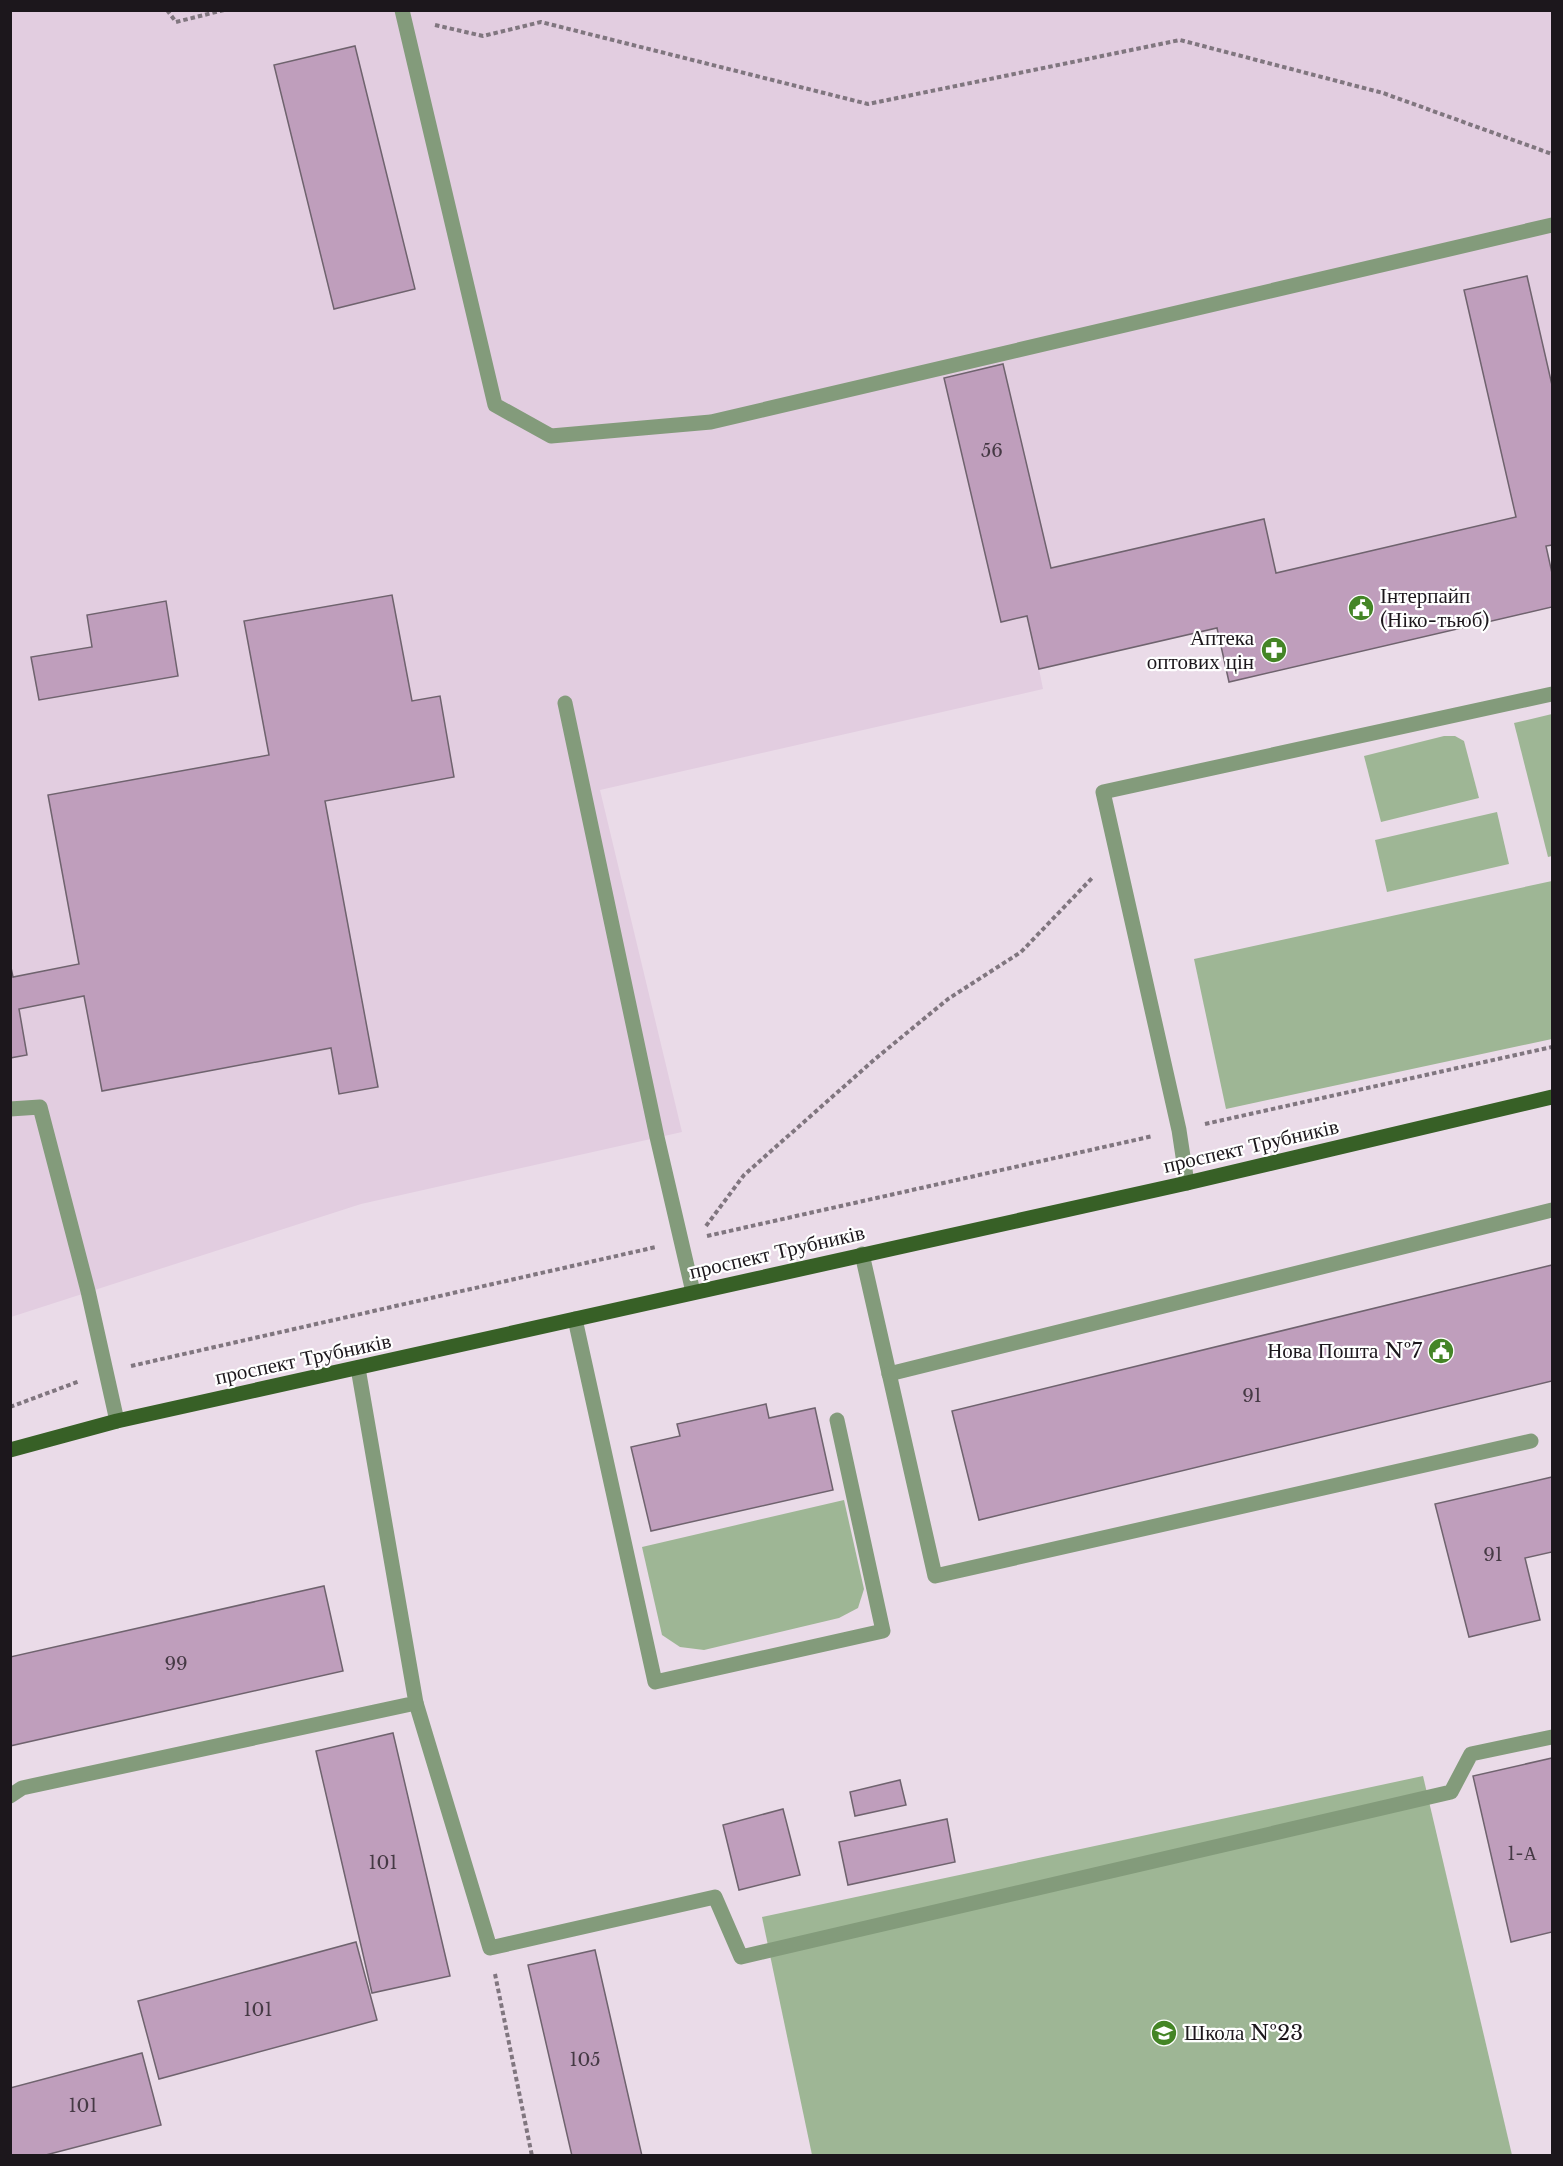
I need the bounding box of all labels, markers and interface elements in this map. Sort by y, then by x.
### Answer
house number: 56 [981,440,1003,462]
place label: Інтерпайп (Ніко-тьюб) [1380,583,1489,633]
public building icon: Інтерпайп (Ніко-тьюб) [1346,593,1376,623]
place label: Аптека оптових цін [1147,625,1255,675]
pharmacy icon: Аптека оптових цін [1259,635,1289,665]
street label: проспект Трубників [1161,1113,1341,1179]
street label: проспект Трубників [687,1219,867,1285]
street label: проспект Трубників [213,1328,394,1390]
public building icon: Нова Пошта №7 [1426,1336,1456,1366]
place label: Нова Пошта №7 [1267,1338,1422,1364]
house number: 91 [1242,1385,1262,1407]
house number: 91 [1483,1544,1503,1566]
house number: 99 [164,1653,188,1675]
house number: 1-А [1507,1843,1537,1865]
house number: 101 [369,1852,397,1874]
house number: 101 [244,1999,272,2021]
school or university icon: Школа №23 [1149,2018,1179,2048]
place label: Школа №23 [1184,2020,1303,2046]
house number: 105 [569,2049,601,2071]
house number: 101 [69,2095,97,2117]

